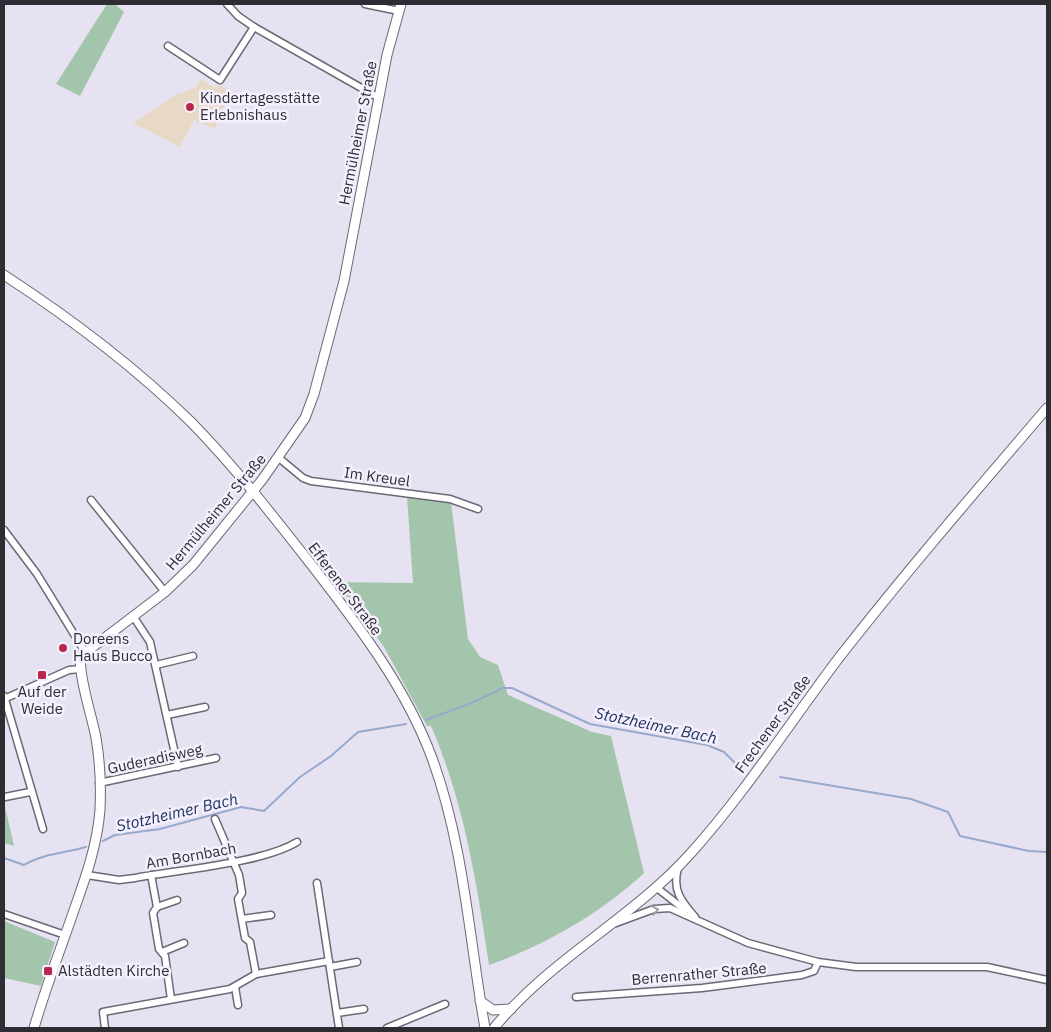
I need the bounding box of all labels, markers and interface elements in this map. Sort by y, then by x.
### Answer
street label: Hermülheimer Straße [334,59,381,206]
place label: Kindertagesstätte Erlebnishaus [200,88,320,124]
marker: Kindertagesstätte Erlebnishaus [184,101,196,113]
street label: Hermülheimer Straße [161,450,270,574]
street label: Im Kreuel [343,462,411,491]
street label: Efferener Straße [304,539,387,639]
place label: Doreens Haus Bucco [73,629,153,665]
marker: Doreens Haus Bucco [57,642,69,654]
marker: Auf der Weide [36,669,48,681]
street label: Frechener Straße [730,671,815,777]
place label: Auf der Weide [18,682,67,718]
water label: Stotzheimer Bach [593,702,719,748]
street label: Guderadisweg [106,739,204,778]
water label: Stotzheimer Bach [114,788,240,836]
street label: Am Bornbach [144,838,237,873]
one-way arrow [650,905,659,916]
street label: Berrenrather Straße [631,958,767,989]
place label: Alstädten Kirche [58,961,169,980]
marker: Alstädten Kirche [42,965,54,977]

